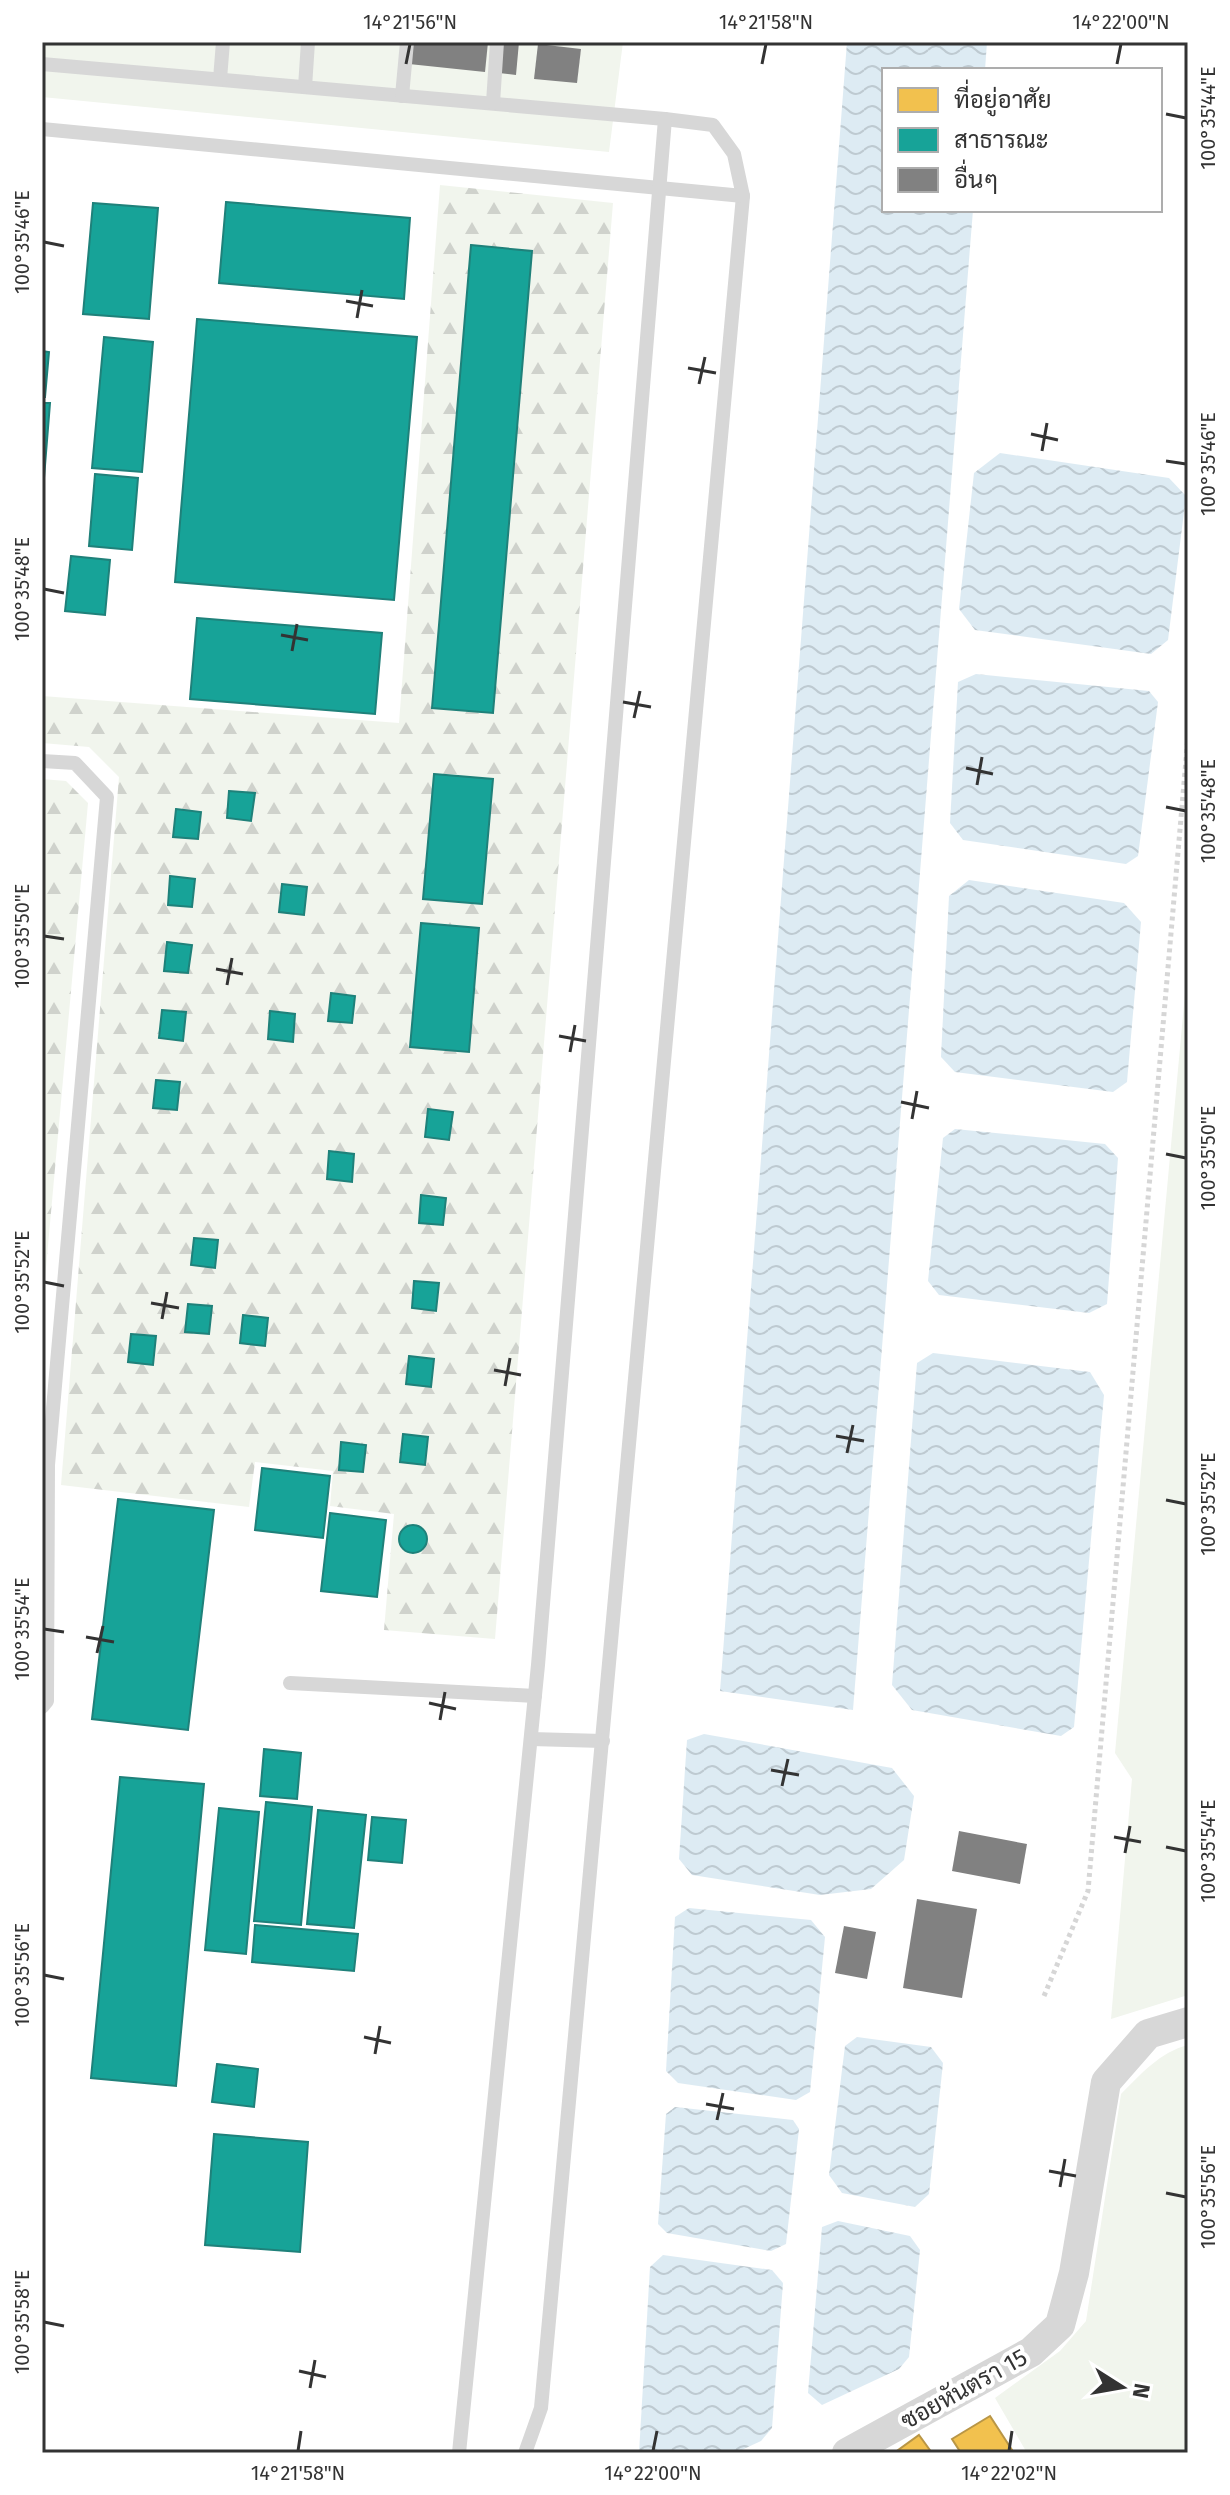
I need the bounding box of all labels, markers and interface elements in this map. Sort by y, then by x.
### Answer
text: 14°21'56"N [363,10,457,34]
text: 14°21'58"N [719,10,813,34]
text: 14°22'00"N [1072,10,1170,34]
text: 100°35'44"E [1196,66,1220,170]
legend [882,68,1162,212]
text: ที่อยู่อาศัย [954,79,1052,117]
text: สาธารณะ [954,126,1049,154]
text: อื่นๆ [954,159,998,194]
text: 100°35'46"E [10,190,34,294]
text: 100°35'46"E [1196,412,1220,516]
text: 100°35'48"E [10,537,34,641]
text: 100°35'48"E [1196,759,1220,863]
text: 100°35'50"E [10,884,34,988]
text: 100°35'50"E [1196,1106,1220,1210]
text: 100°35'52"E [10,1230,34,1334]
text: 100°35'52"E [1196,1452,1220,1556]
text: 100°35'54"E [10,1577,34,1681]
text: 100°35'54"E [1196,1799,1220,1903]
text: 100°35'56"E [10,1923,34,2027]
text: 100°35'56"E [1196,2145,1220,2249]
text: 100°35'58"E [10,2270,34,2374]
street label: ซอยหันตรา 15 [896,2343,1032,2435]
north arrow [1082,2347,1162,2427]
text: N [1126,2381,1156,2400]
text: 14°21'58"N [251,2461,345,2485]
text: 14°22'00"N [604,2461,702,2485]
text: 14°22'02"N [961,2461,1057,2485]

